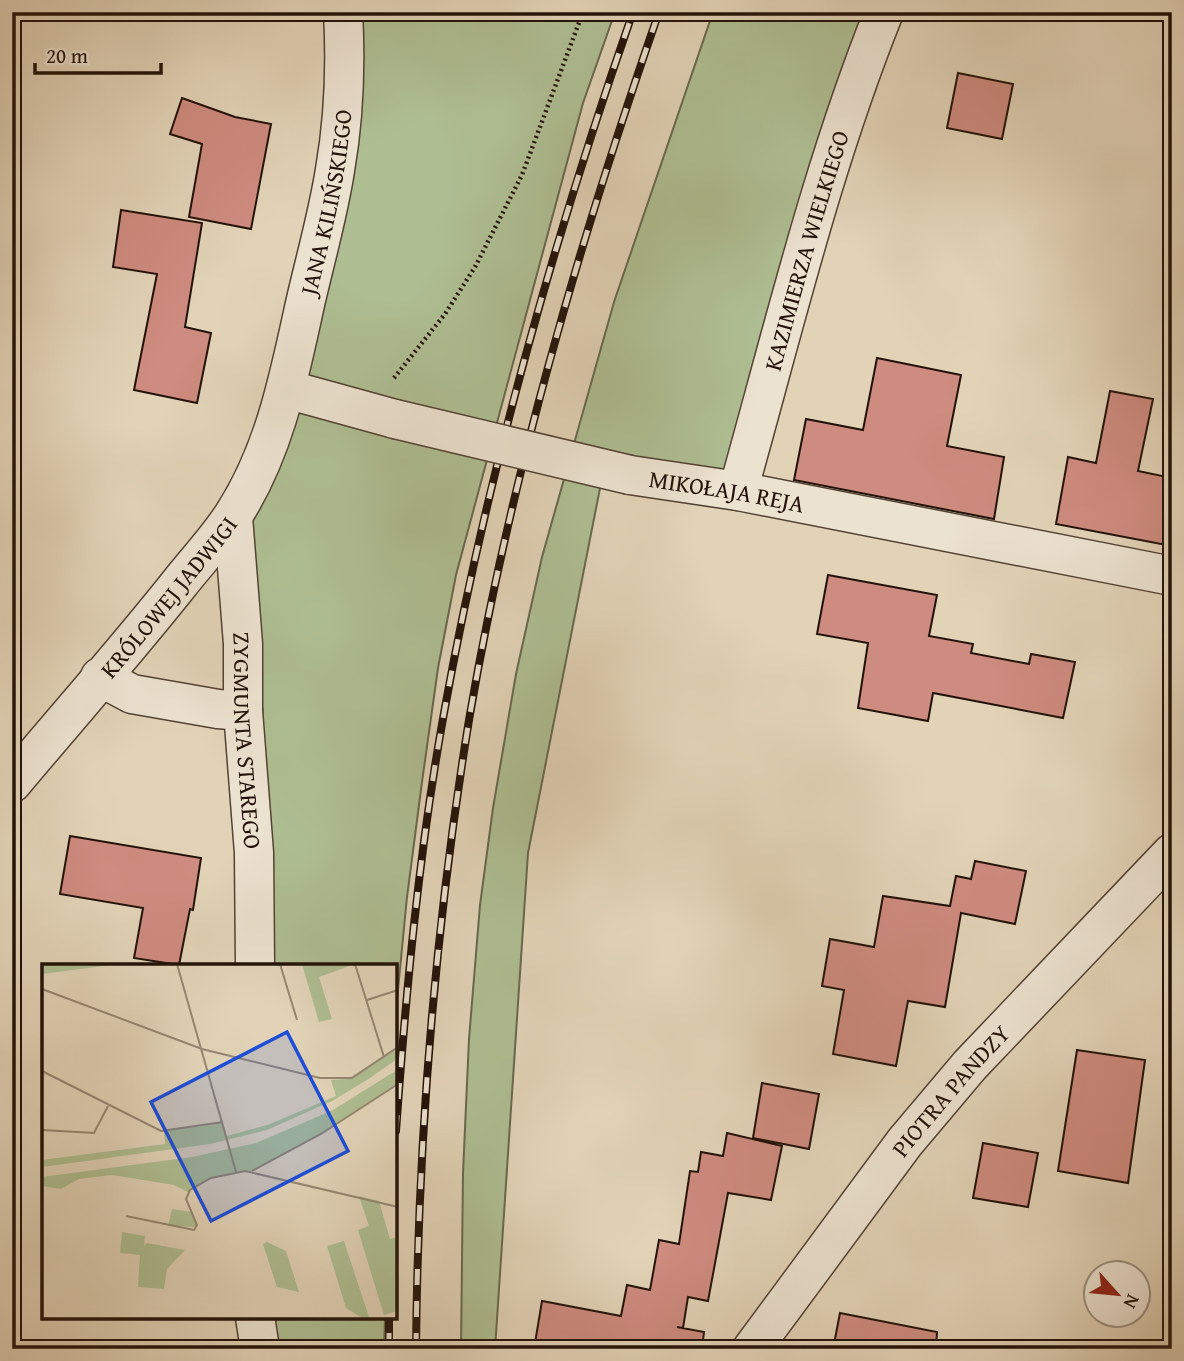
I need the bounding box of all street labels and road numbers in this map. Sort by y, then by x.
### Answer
street label: JANA KILIŃSKIEGO [290,108,360,301]
street label: KAZIMIERZA WIELKIEGO [754,126,857,374]
street label: MIKOŁAJA REJA [647,461,808,521]
street label: KRÓLOWEJ JADWIGI [91,509,245,685]
street label: ZYGMUNTA STAREGO [225,631,271,850]
street label: PIOTRA PANDZY [883,1016,1018,1164]

